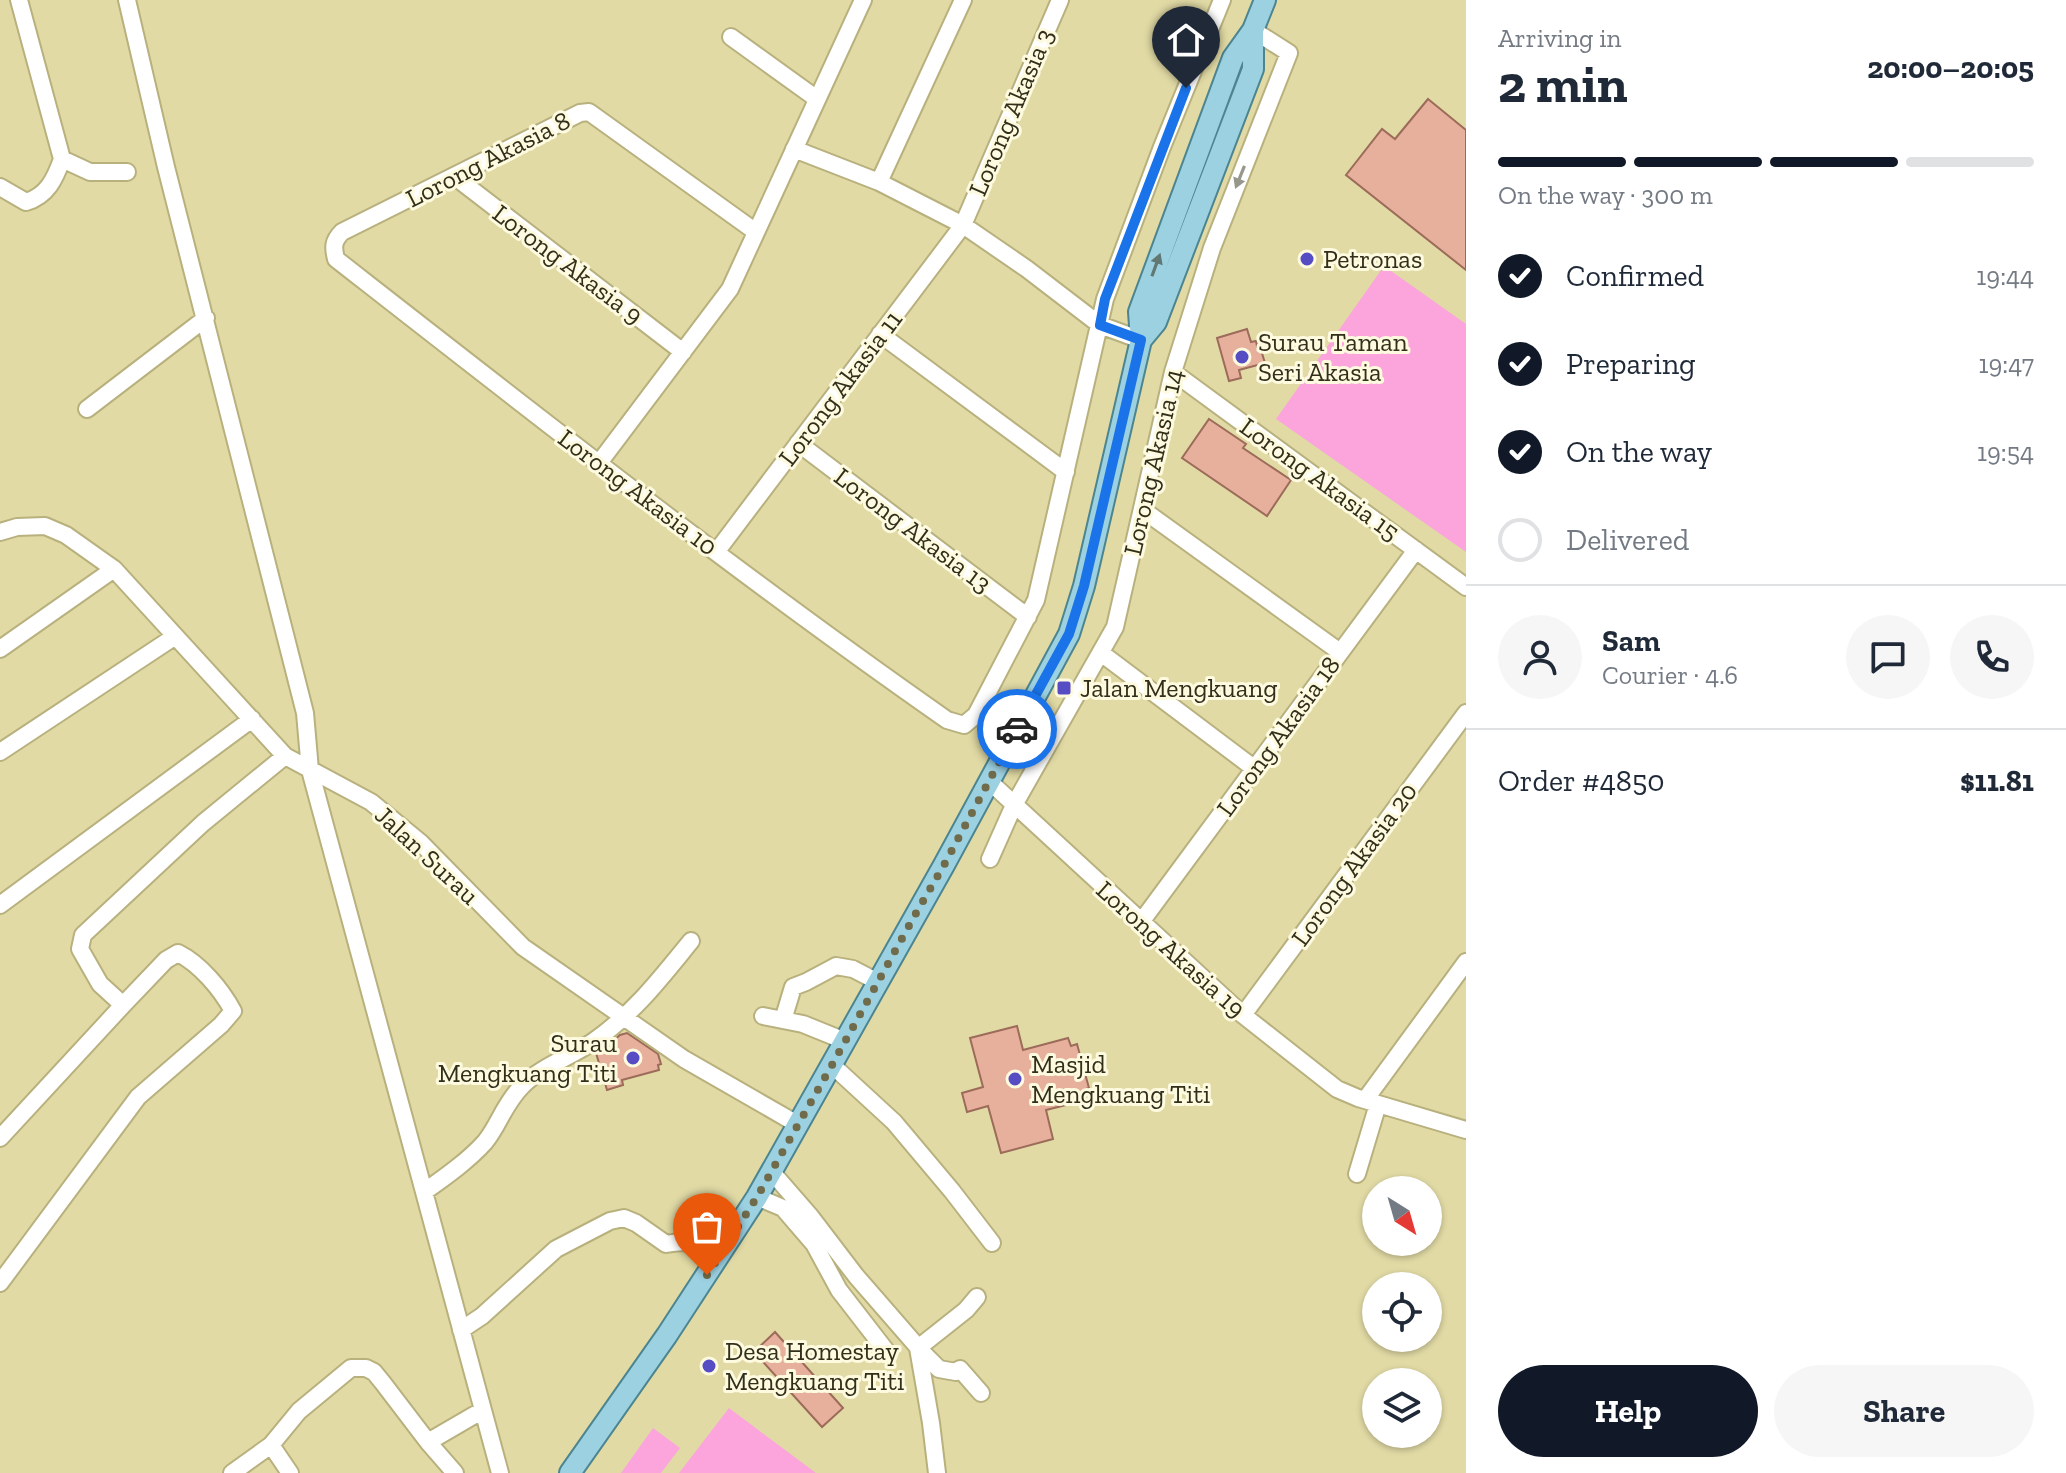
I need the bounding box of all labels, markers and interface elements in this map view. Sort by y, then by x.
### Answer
pin [1152,6,1220,88]
icon: home [1164,18,1208,62]
text: Arriving in [1498,22,1621,54]
street label: Lorong Akasia 3 [961,23,1061,201]
text: 20:00–20:05 [1867,50,2034,86]
text: 2 min [1498,53,1628,115]
street label: Lorong Akasia 8 [401,104,575,214]
one-way arrow [1233,165,1246,189]
text: On the way · 300 m [1498,179,1713,211]
street label: Lorong Akasia 9 [487,197,649,331]
place label: Petronas [1323,243,1422,275]
marker: Petronas [1298,250,1316,268]
one-way arrow [1150,253,1163,277]
icon: check [1498,254,1542,298]
text: Confirmed [1566,258,1704,294]
text: 19:44 [1976,260,2034,292]
street label: Lorong Akasia 11 [771,304,909,472]
place label: Surau Taman Seri Akasia [1258,326,1408,388]
icon: check [1498,342,1542,386]
text: Preparing [1566,346,1696,382]
marker: Surau Taman Seri Akasia [1233,348,1251,366]
text: 19:47 [1979,348,2034,380]
street label: Lorong Akasia 14 [1116,366,1190,558]
street label: Lorong Akasia 15 [1234,410,1406,548]
street label: Lorong Akasia 10 [552,422,724,562]
icon: check [1498,430,1542,474]
text: On the way [1566,434,1712,470]
text: 19:54 [1977,436,2034,468]
street label: Lorong Akasia 13 [828,460,998,600]
text: Delivered [1566,522,1689,558]
button: person [1498,615,1582,699]
button: chat [1846,615,1930,699]
button: phone [1950,615,2034,699]
text: Sam [1602,623,1660,659]
street label: Lorong Akasia 18 [1209,650,1347,822]
text: Courier · 4.6 [1602,659,1738,691]
place label: Jalan Mengkuang [1080,672,1278,704]
marker: Jalan Mengkuang [1055,679,1073,697]
courier [977,689,1057,769]
icon: car [995,707,1039,751]
text: Order #4850 [1498,763,1665,799]
text: $11.81 [1960,763,2034,799]
street label: Lorong Akasia 20 [1284,776,1424,952]
street label: Jalan Surau [368,799,486,911]
street label: Lorong Akasia 19 [1090,874,1252,1024]
place label: Surau Mengkuang Titi [438,1027,617,1089]
place label: Masjid Mengkuang Titi [1031,1048,1210,1110]
marker: Surau Mengkuang Titi [624,1049,642,1067]
marker: Masjid Mengkuang Titi [1006,1070,1024,1088]
north arrow [1362,1176,1442,1256]
map controls [1362,1176,1442,1448]
pin [673,1193,741,1275]
icon: bag [685,1205,729,1249]
button: locate [1362,1272,1442,1352]
place label: Desa Homestay Mengkuang Titi [725,1335,904,1397]
marker: Desa Homestay Mengkuang Titi [700,1357,718,1375]
button: Help [1498,1365,1758,1457]
button: Share [1774,1365,2034,1457]
button: layers [1362,1368,1442,1448]

